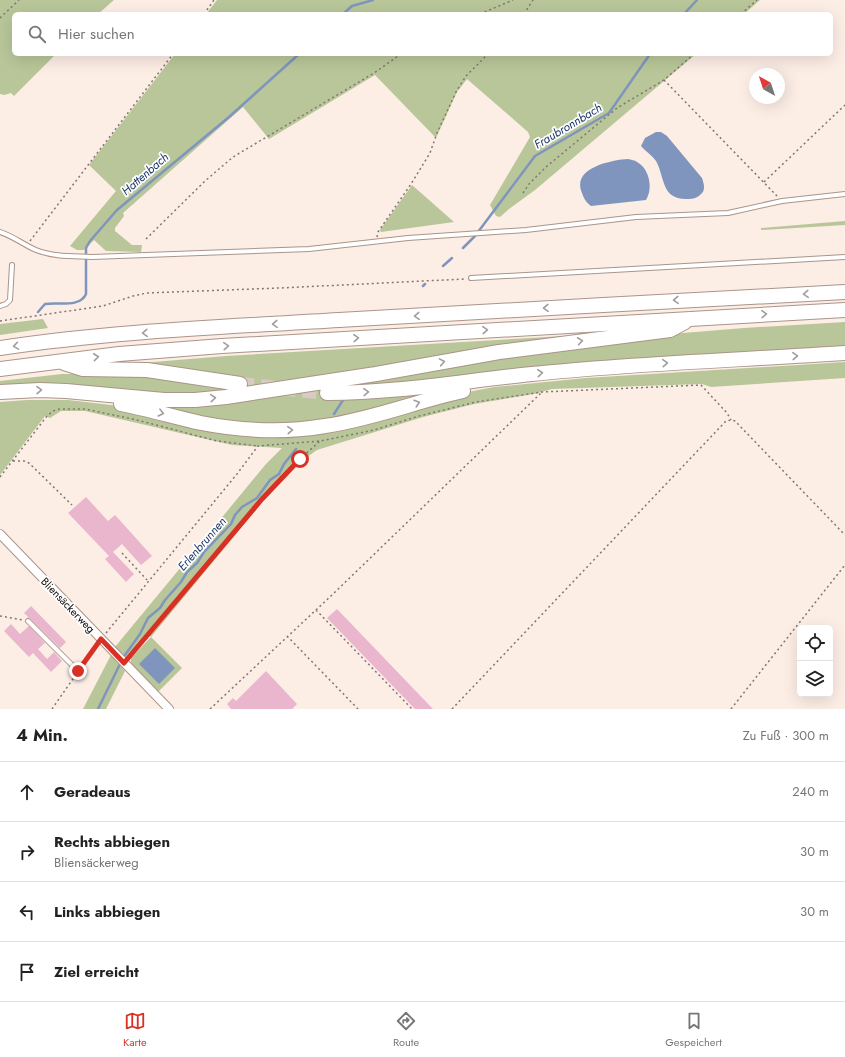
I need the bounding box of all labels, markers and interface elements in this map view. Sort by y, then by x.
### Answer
search box [12,12,833,56]
icon: search [26,23,48,45]
text: Hier suchen [58,23,135,45]
north arrow [749,68,785,104]
water label: Fraubronnbach [531,99,605,153]
water label: Hattenbach [117,148,173,200]
one-way arrow [803,289,809,298]
one-way arrow [673,296,679,304]
one-way arrow [543,303,549,312]
one-way arrow [761,310,767,319]
one-way arrow [414,311,420,320]
one-way arrow [272,320,278,328]
one-way arrow [482,326,488,334]
one-way arrow [142,328,148,337]
one-way arrow [353,333,359,342]
one-way arrow [577,337,583,346]
one-way arrow [13,341,19,350]
one-way arrow [223,341,229,350]
one-way arrow [792,352,798,361]
one-way arrow [93,353,99,362]
one-way arrow [439,358,445,367]
one-way arrow [662,359,668,368]
one-way arrow [537,369,543,378]
one-way arrow [36,386,42,394]
one-way arrow [363,388,369,397]
one-way arrow [210,394,216,403]
one-way arrow [413,400,420,408]
one-way arrow [158,408,165,417]
one-way arrow [287,425,293,434]
route start [291,450,309,468]
water label: Erlenbrunnen [173,513,231,575]
street label: Bliensäckerweg [37,574,99,636]
map controls [797,625,833,697]
button: locate [797,625,833,661]
button: layers [797,661,833,697]
route end [69,662,87,680]
text: 4 Min. [16,723,68,747]
text: Zu Fuß · 300 m [743,726,829,745]
icon: ahead [16,781,38,803]
text: Geradeaus [54,781,130,803]
text: 240 m [792,782,829,801]
text: Rechts abbiegen [54,831,170,853]
icon: right [16,841,38,863]
text: 30 m [800,842,829,861]
text: Bliensäckerweg [54,853,139,872]
icon: left [16,901,38,923]
text: Links abbiegen [54,901,160,923]
text: 30 m [800,902,829,921]
icon: arrive [16,961,38,983]
text: Ziel erreicht [54,961,139,983]
tab: Karte [123,1010,147,1050]
tab: Route [393,1010,419,1050]
tab: Gespeichert [665,1010,722,1050]

